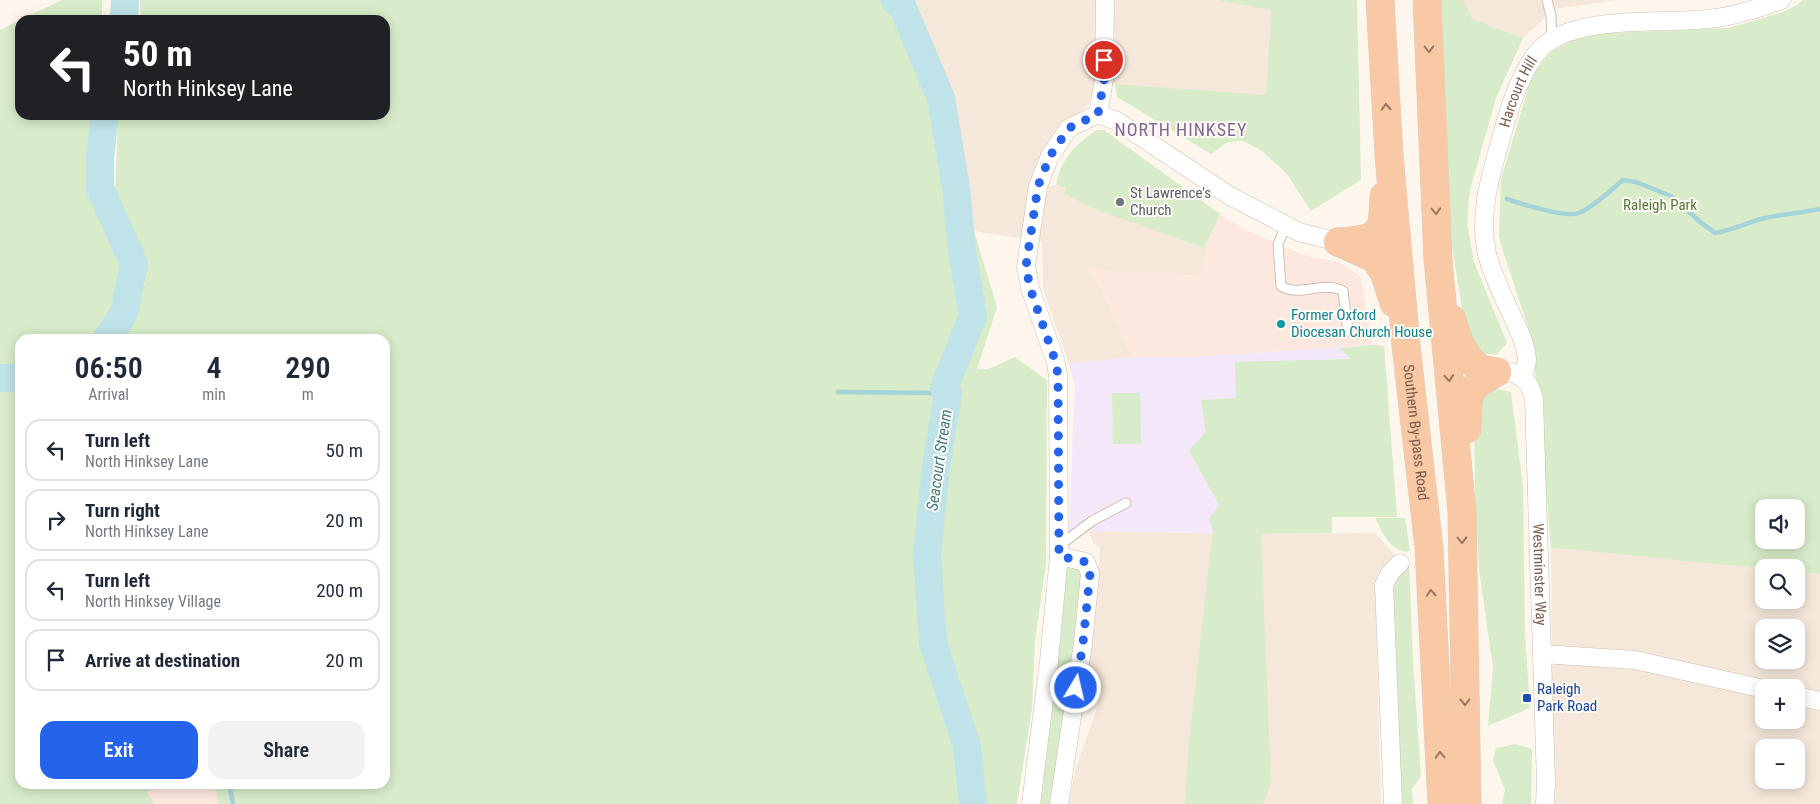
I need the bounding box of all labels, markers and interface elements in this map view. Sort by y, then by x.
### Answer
text: 50 m [123,34,192,75]
icon: left [40,35,105,100]
pin [1083,39,1125,81]
one-way arrow [1424,45,1434,53]
icon: arrive [1090,46,1118,74]
street label: Harcourt Hill [1496,53,1541,129]
text: North Hinksey Lane [123,76,293,101]
one-way arrow [1380,102,1391,110]
district label: NORTH HINKSEY [1115,119,1247,140]
place label: St Lawrence's Church [1130,184,1211,219]
marker: St Lawrence's Church [1114,196,1126,208]
park label: Raleigh Park [1623,196,1697,214]
one-way arrow [1430,207,1441,215]
place label: Former Oxford Diocesan Church House [1291,306,1432,341]
marker: Former Oxford Diocesan Church House [1275,318,1287,330]
text: 06:50 [74,350,143,385]
text: 4 [206,350,222,385]
text: 290 [285,350,330,385]
street label: Southern By-pass Road [1399,364,1433,501]
one-way arrow [1443,374,1454,382]
text: Arrival [88,385,129,404]
text: min [202,385,226,404]
text: m [302,385,314,404]
water label: Seacourt Stream [922,408,956,512]
text: Turn left [85,429,150,452]
icon: left [42,436,70,464]
text: 50 m [326,439,363,462]
text: North Hinksey Lane [85,452,208,471]
text: Turn right [85,499,160,522]
map controls [1755,499,1805,789]
button: sound [1755,499,1805,549]
icon: right [42,506,70,534]
text: 20 m [326,509,363,532]
text: North Hinksey Lane [85,522,208,541]
street label: Westminster Way [1529,523,1550,626]
one-way arrow [1457,536,1467,544]
button: search [1755,559,1805,609]
text: Turn left [85,569,150,592]
icon: left [42,576,70,604]
text: 200 m [316,579,363,602]
one-way arrow [1426,589,1437,597]
text: North Hinksey Village [85,592,221,611]
button: layers [1755,619,1805,669]
icon: arrive [42,646,70,674]
text: Arrive at destination [85,649,240,672]
text: 20 m [326,649,363,672]
position arrow [1049,661,1101,713]
button: + [1755,679,1805,729]
place label: Raleigh Park Road [1537,680,1597,715]
marker: Raleigh Park Road [1521,692,1533,704]
one-way arrow [1460,698,1471,706]
button: Exit [40,721,198,779]
button: Share [208,721,365,779]
button: − [1755,739,1805,789]
one-way arrow [1434,751,1445,759]

